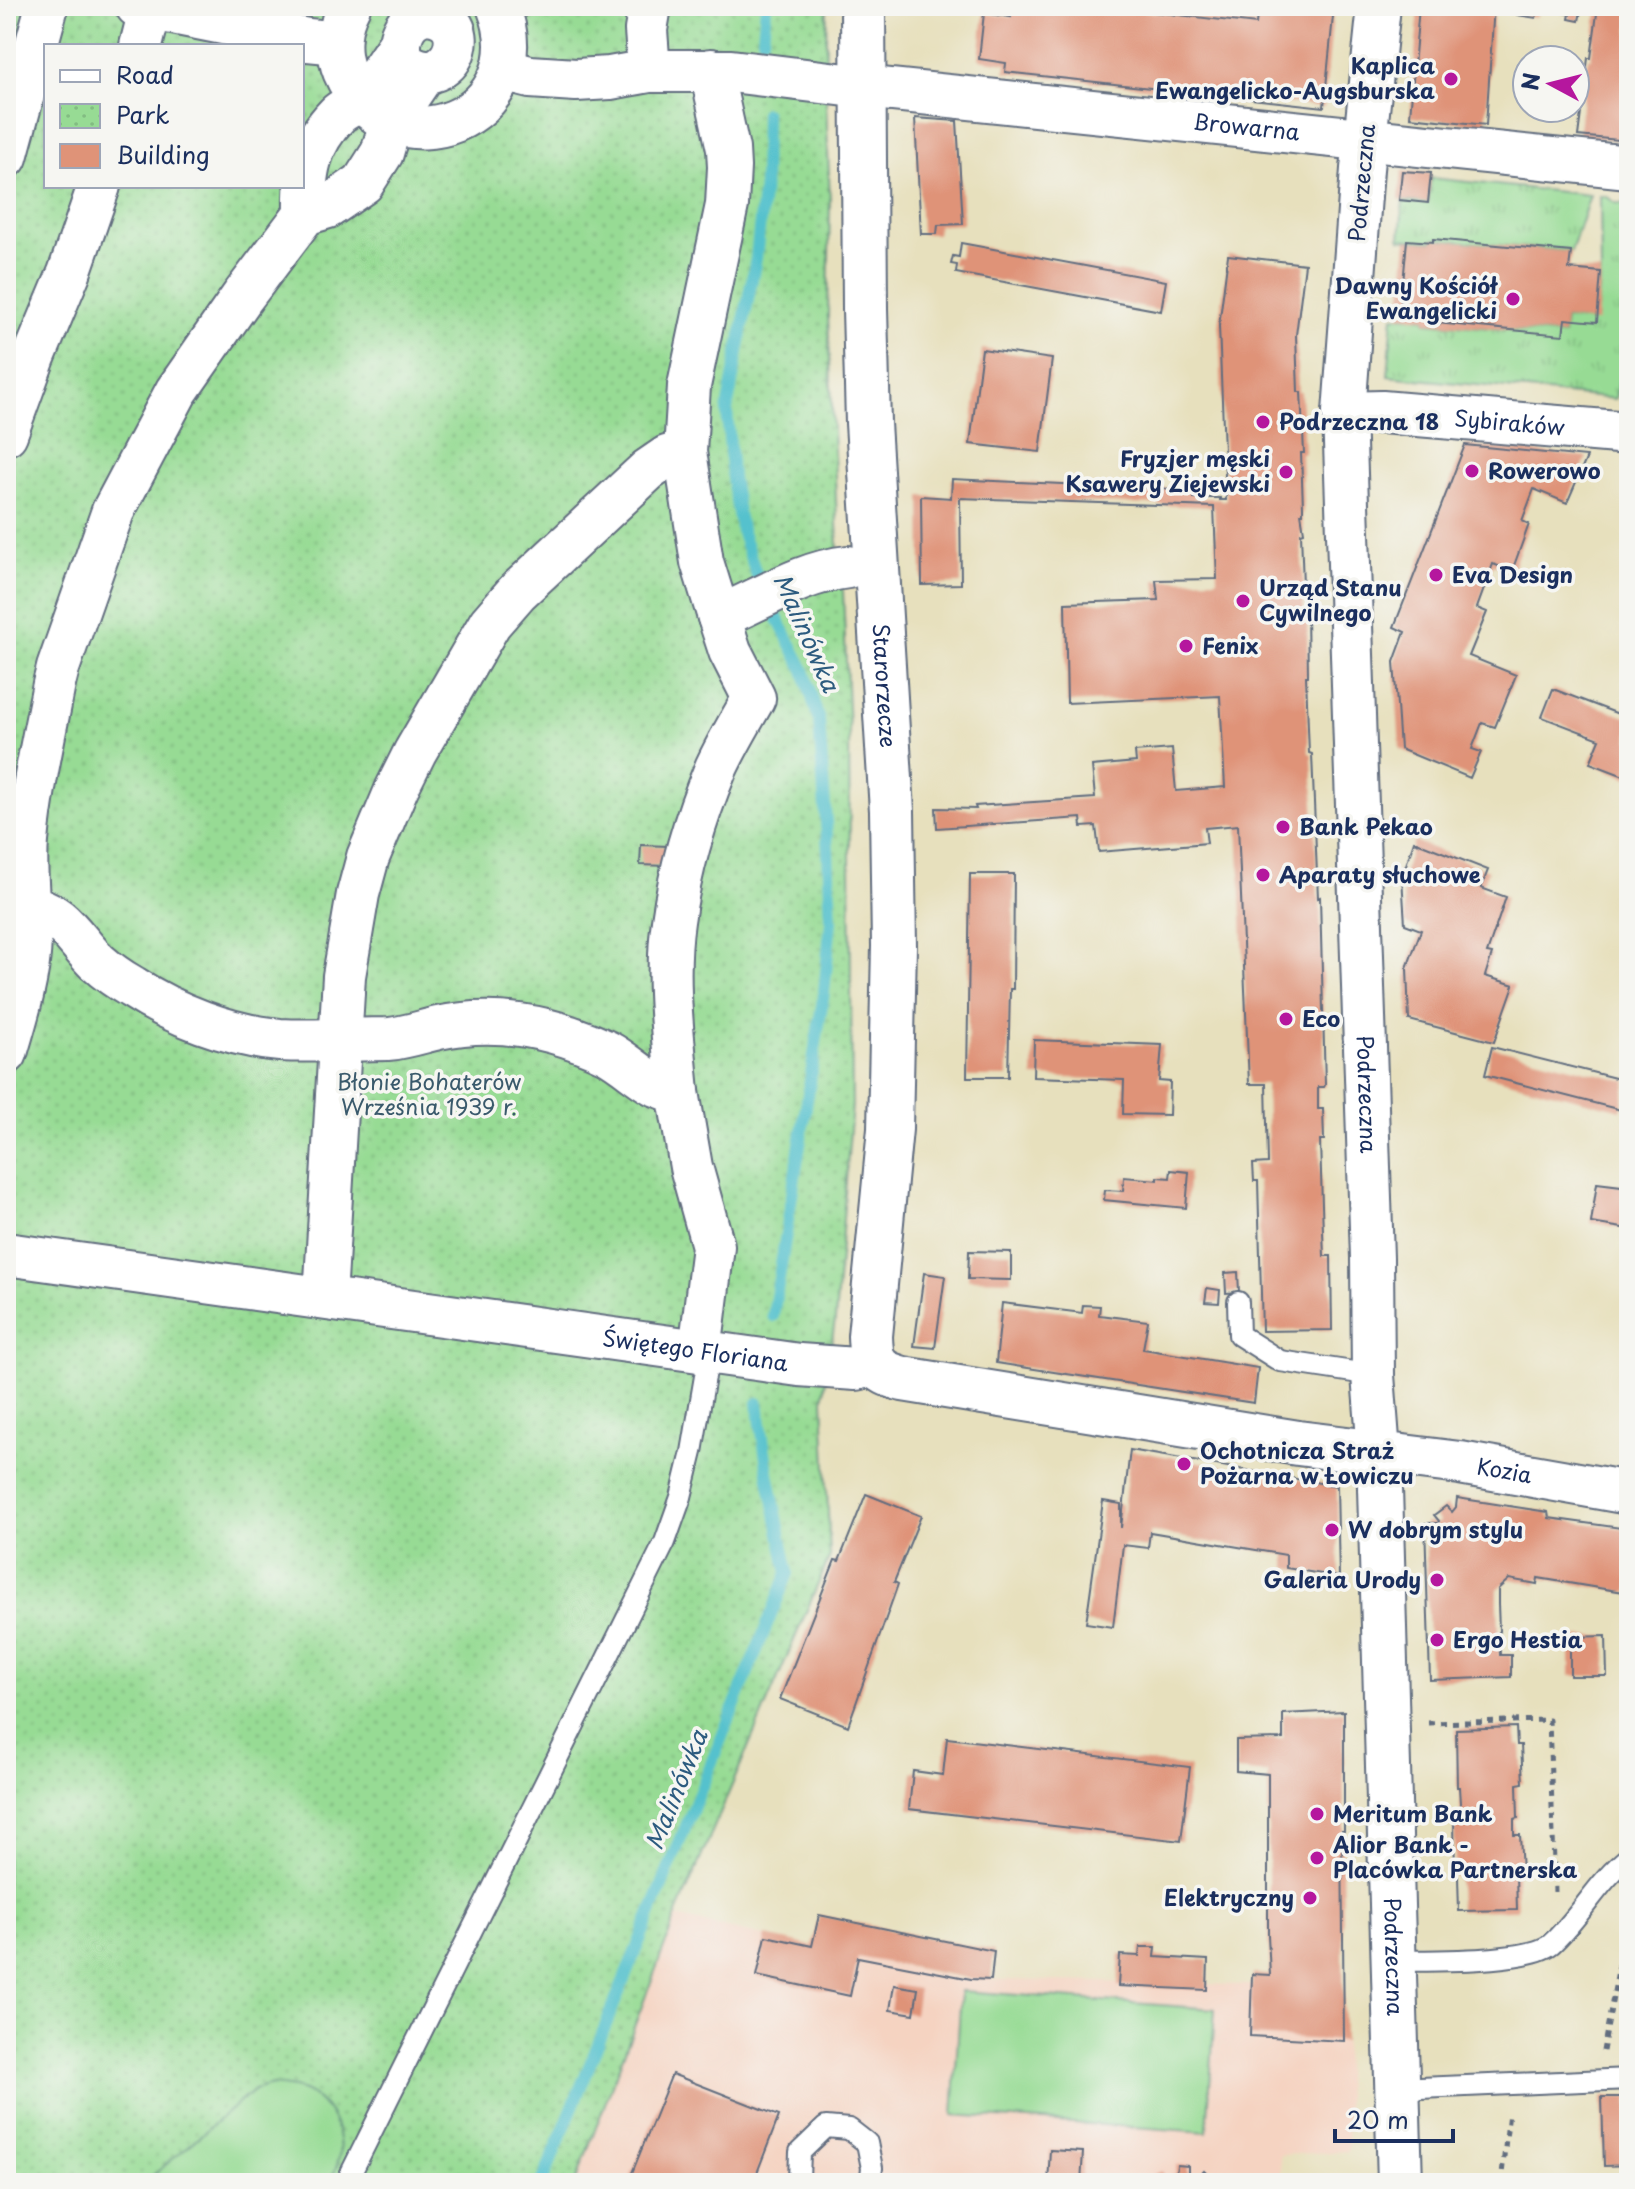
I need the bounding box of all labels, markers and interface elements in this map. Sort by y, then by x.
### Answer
legend [44,44,304,188]
north arrow [1511,44,1591,124]
place label: Kaplica Ewangelicko-Augsburska [1155,48,1436,106]
text: Road [116,56,174,92]
marker: Kaplica Ewangelicko-Augsburska [1442,70,1460,88]
text: N [1512,71,1547,92]
text: Park [116,96,170,132]
street label: Browarna [1191,104,1302,148]
street label: Podrzeczna [1339,122,1382,243]
text: Building [116,136,210,172]
place label: Dawny Kościół Ewangelicki [1334,268,1499,326]
marker: Dawny Kościół Ewangelicki [1504,290,1522,308]
street label: Sybiraków [1453,400,1566,442]
place label: Podrzeczna 18 [1279,404,1439,437]
marker: Podrzeczna 18 [1254,413,1272,431]
place label: Fryzjer męski Ksawery Ziejewski [1065,441,1270,499]
place label: Rowerowo [1488,453,1601,486]
marker: Rowerowo [1463,462,1481,480]
marker: Fryzjer męski Ksawery Ziejewski [1277,463,1295,481]
place label: Eva Design [1452,557,1573,590]
marker: Eva Design [1427,566,1445,584]
water label: Malinówka [766,567,850,698]
place label: Urząd Stanu Cywilnego [1259,570,1402,628]
marker: Urząd Stanu Cywilnego [1234,592,1252,610]
street label: Starorzecze [865,622,906,749]
place label: Fenix [1202,628,1258,661]
marker: Fenix [1177,637,1195,655]
place label: Bank Pekao [1299,809,1433,842]
marker: Bank Pekao [1274,818,1292,836]
place label: Aparaty słuchowe [1279,857,1481,890]
marker: Aparaty słuchowe [1254,866,1272,884]
place label: Eco [1302,1001,1340,1034]
marker: Eco [1277,1010,1295,1028]
street label: Podrzeczna [1350,1034,1387,1154]
park label: Błonie Bohaterów Września 1939 r. [337,1064,521,1122]
street label: Świętego Floriana [601,1320,791,1378]
place label: Ochotnicza Straż Pożarna w Łowiczu [1200,1433,1414,1491]
street label: Kozia [1474,1448,1535,1491]
marker: Ochotnicza Straż Pożarna w Łowiczu [1175,1455,1193,1473]
place label: W dobrym stylu [1348,1512,1523,1545]
marker: W dobrym stylu [1323,1521,1341,1539]
place label: Galeria Urody [1264,1562,1421,1595]
marker: Galeria Urody [1428,1571,1446,1589]
place label: Ergo Hestia [1453,1622,1583,1655]
marker: Ergo Hestia [1428,1631,1446,1649]
water label: Malinówka [635,1723,716,1855]
place label: Meritum Bank [1333,1796,1493,1829]
marker: Meritum Bank [1308,1805,1326,1823]
place label: Alior Bank - Placówka Partnerska [1332,1827,1578,1885]
marker: Alior Bank - Placówka Partnerska [1308,1849,1326,1867]
place label: Elektryczny [1164,1880,1294,1913]
marker: Elektryczny [1301,1889,1319,1907]
street label: Podrzeczna [1377,1897,1413,2016]
scale bar [1335,2093,1453,2143]
text: 20 m [1347,2101,1409,2137]

